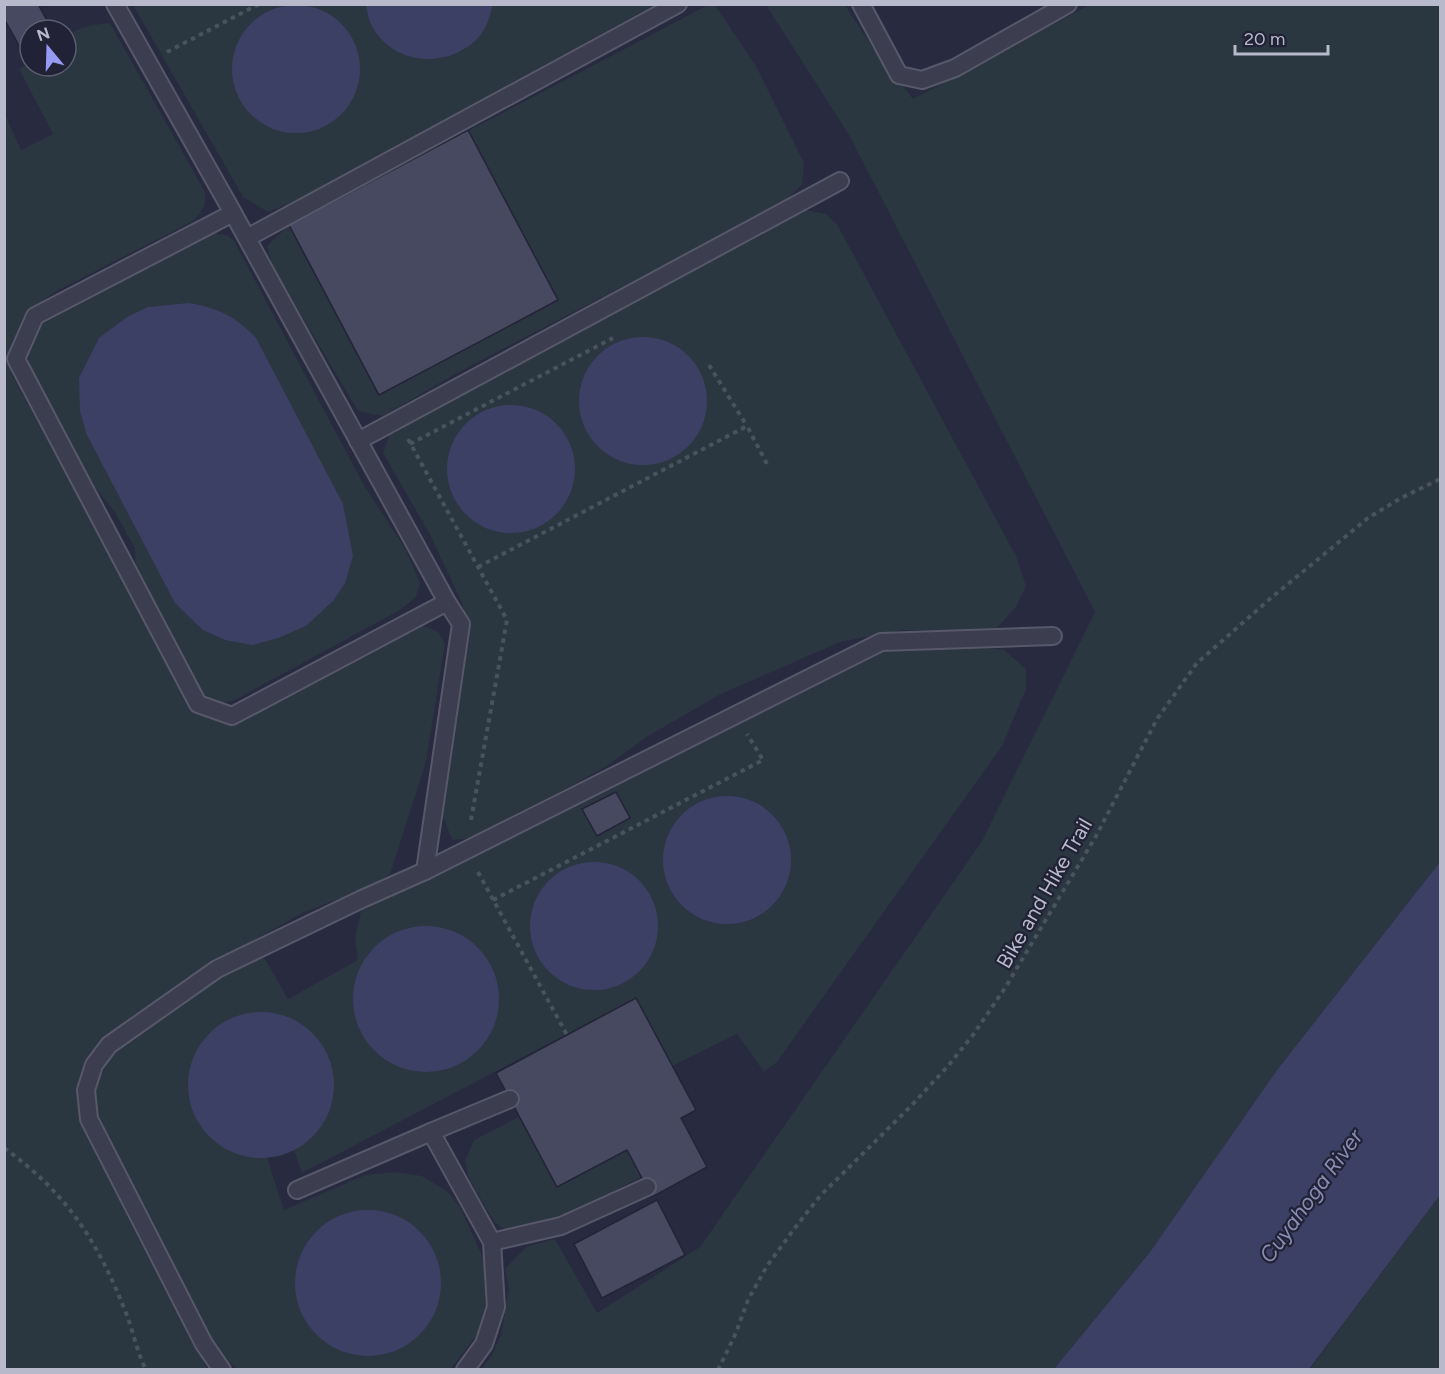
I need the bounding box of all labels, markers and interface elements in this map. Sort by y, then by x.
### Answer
north arrow [18,18,78,78]
scale bar [1235,18,1328,56]
text: N [34,23,52,45]
text: 20 m [1244,28,1285,50]
street label: Bike and Hike Trail [991,813,1097,973]
water label: Cuyahoga River [1254,1123,1369,1268]

